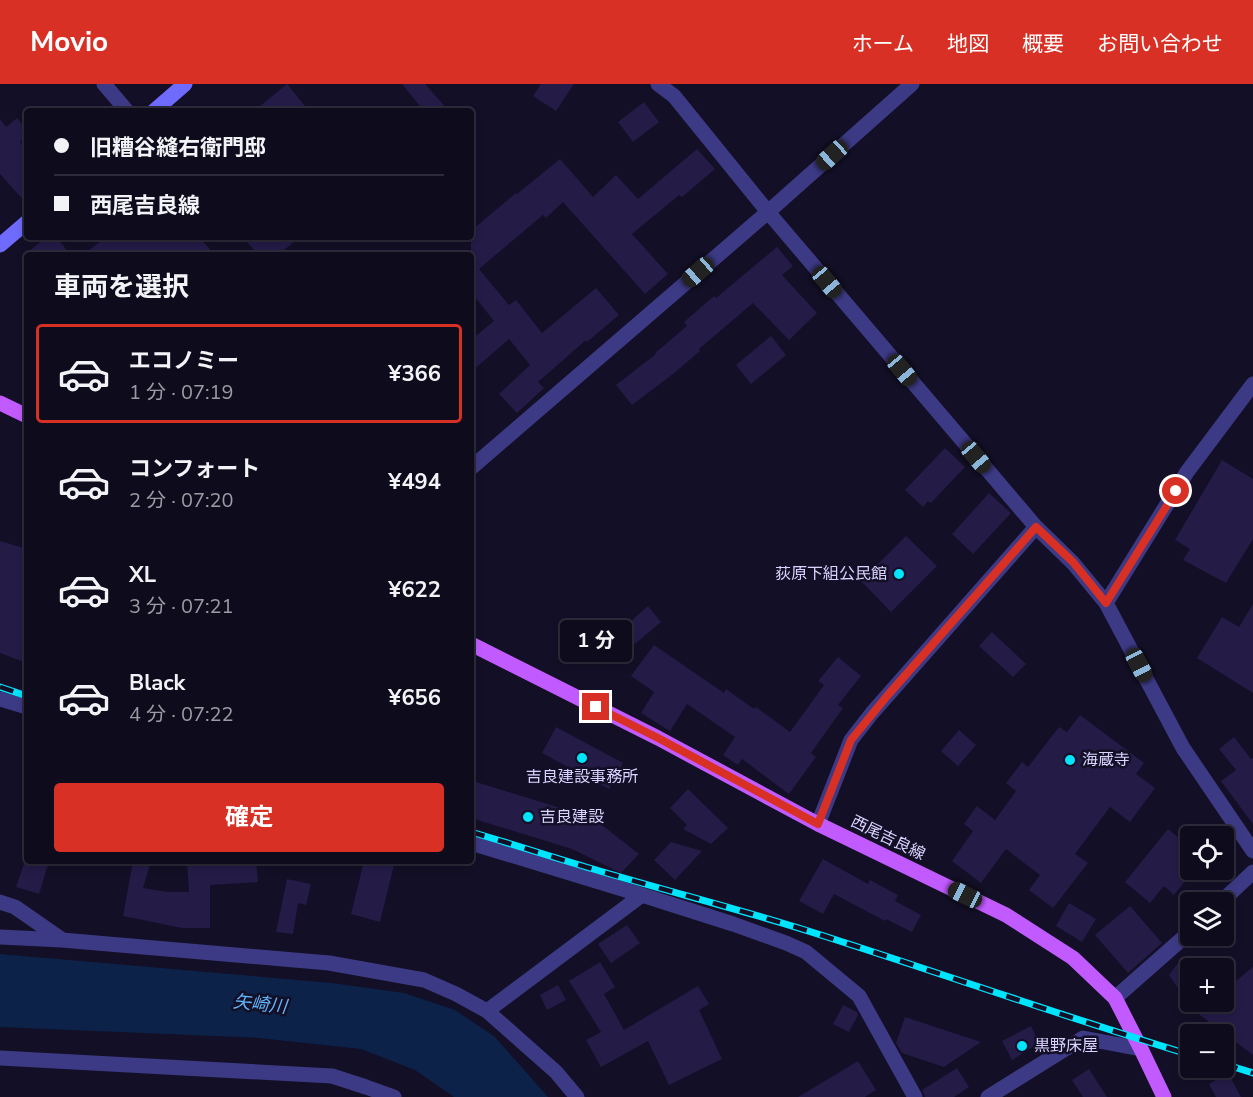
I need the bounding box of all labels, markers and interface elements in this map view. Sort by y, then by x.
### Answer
text: Movio [30,23,108,61]
text: ホーム [852,30,914,58]
text: 地図 [947,30,989,58]
text: 概要 [1022,30,1064,58]
text: お問い合わせ [1097,30,1223,58]
text: 旧糟谷縫右衛門邸 [90,133,266,163]
car [813,136,851,174]
text: 西尾吉良線 [90,191,200,221]
car [679,253,717,291]
car [809,262,845,302]
text: 車両を選択 [54,269,189,306]
text: エコノミー [129,346,239,376]
icon: car [57,347,111,401]
car [884,350,920,390]
text: ¥366 [388,359,441,389]
text: 1 分 · 07:19 [129,379,234,406]
car [958,437,994,477]
text: コンフォート [129,454,260,484]
icon: car [57,455,111,509]
text: ¥494 [388,467,441,497]
route start [1162,477,1189,504]
text: 2 分 · 07:20 [129,487,234,514]
text: XL [129,560,156,590]
icon: car [57,563,111,617]
place label: 荻原下組公民館 [775,563,887,585]
marker: 荻原下組公民館 [892,567,906,581]
text: ¥622 [388,575,441,605]
text: 3 分 · 07:21 [129,593,234,620]
callout: 1 分 [560,620,632,662]
text: 1 分 [577,627,615,654]
car [1123,645,1155,685]
text: Black [129,668,185,698]
icon: car [57,671,111,725]
text: ¥656 [388,683,441,713]
route end [582,693,609,720]
text: 4 分 · 07:22 [129,701,234,728]
place label: 海蔵寺 [1082,749,1130,771]
marker: 吉良建設事務所 [575,751,589,765]
marker: 海蔵寺 [1063,753,1077,767]
place label: 吉良建設事務所 [526,766,638,788]
button: 確定 [54,783,444,852]
place label: 吉良建設 [540,806,604,828]
marker: 吉良建設 [521,810,535,824]
street label: 西尾吉良線 [847,811,929,865]
map controls [1180,826,1234,1078]
button: locate [1180,826,1234,880]
car [945,879,985,911]
button: layers [1180,892,1234,946]
button: + [1180,958,1234,1012]
water label: 矢崎川 [232,989,290,1019]
button: − [1180,1024,1234,1078]
place label: 黒野床屋 [1034,1035,1098,1057]
marker: 黒野床屋 [1015,1039,1029,1053]

